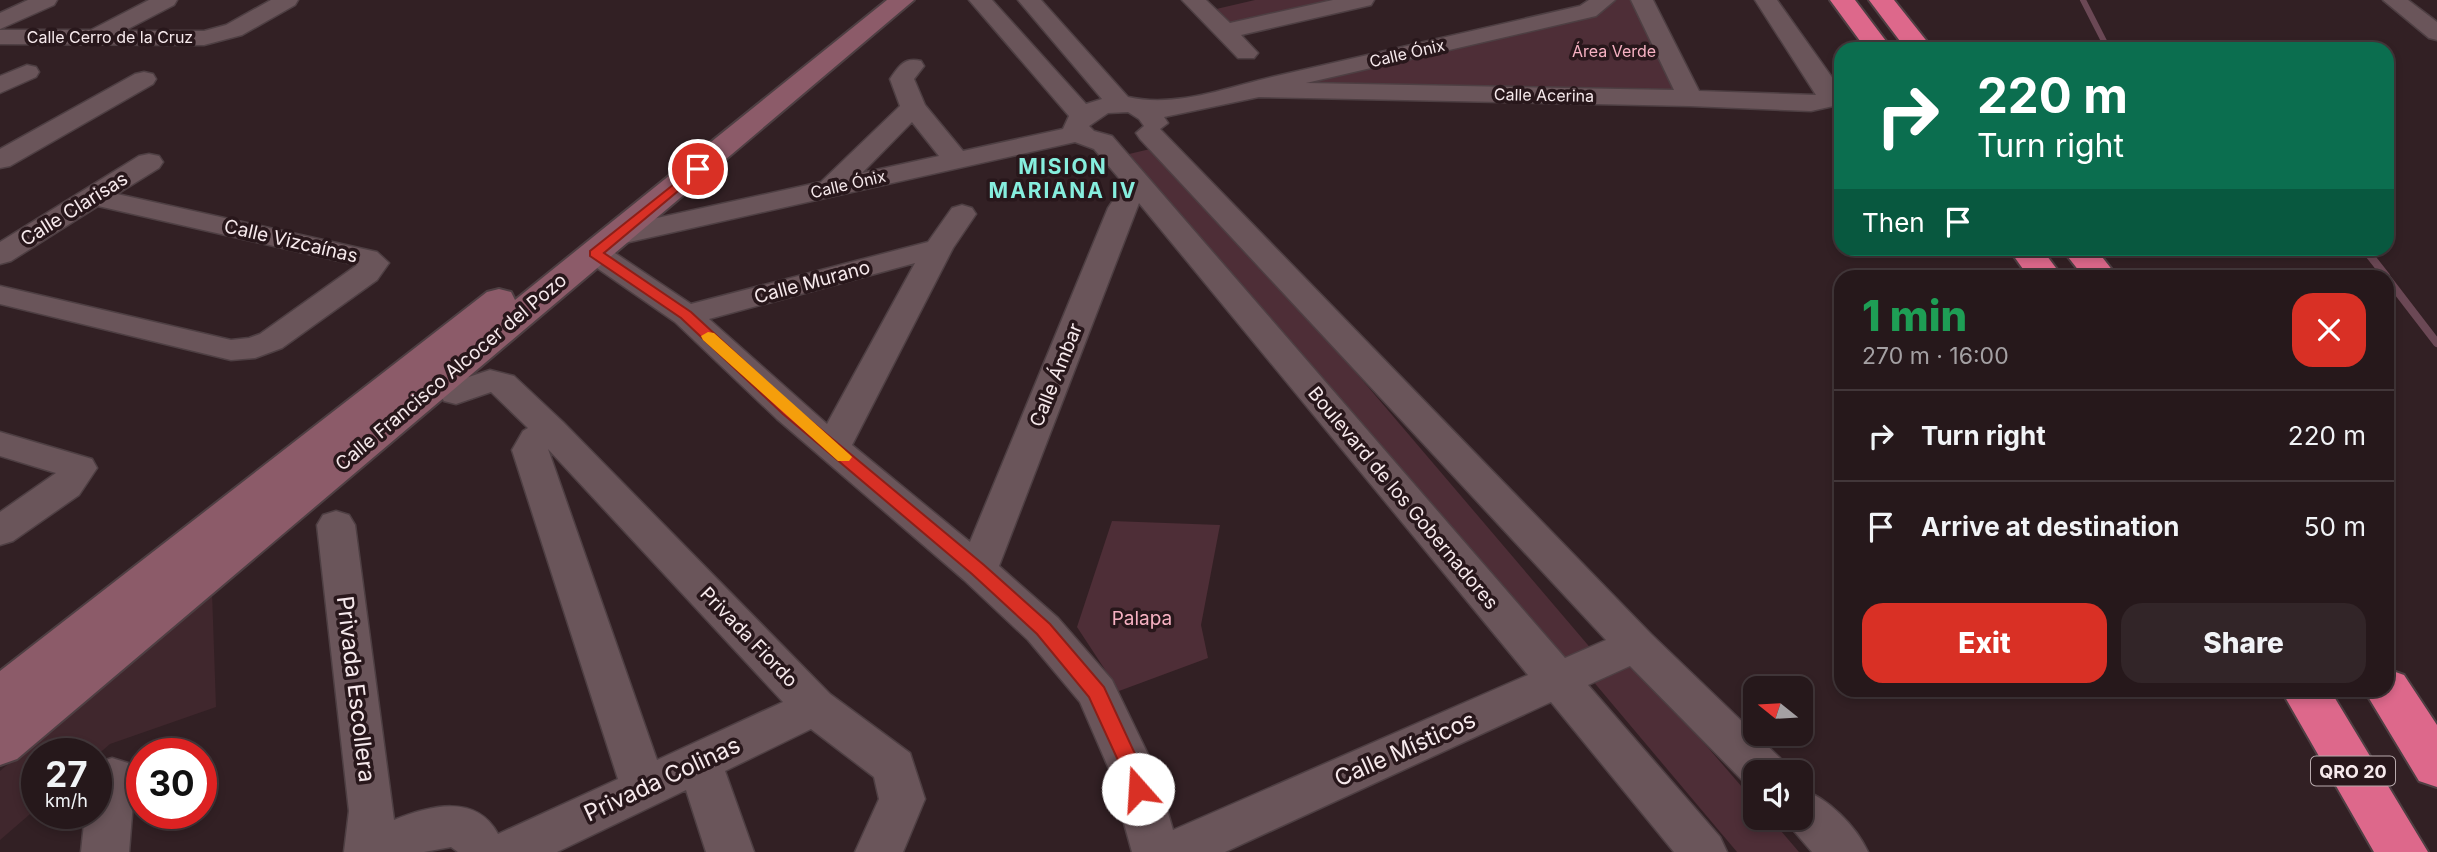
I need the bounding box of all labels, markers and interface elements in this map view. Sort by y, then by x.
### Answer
street label: Calle Cerro de la Cruz [27,27,193,47]
street label: Calle Ónix [1367,35,1447,71]
park label: Área Verde [1572,41,1656,61]
text: 220 m [1977,66,2128,125]
icon: right [1862,70,1953,161]
street label: Calle Acerina [1494,84,1594,106]
text: Turn right [1977,126,2124,165]
pin [668,139,728,199]
icon: arrive [679,150,717,188]
district label: MISION MARIANA IV [989,154,1137,203]
street label: Calle Ónix [808,166,888,202]
street label: Calle Clarisas [16,167,132,251]
icon: arrive [1939,203,1977,241]
text: Then [1862,207,1925,238]
street label: Calle Vizcaínas [222,214,360,268]
street label: Calle Murano [752,255,872,309]
street label: Calle Francisco Alcocer del Pozo [331,268,571,476]
text: 1 min [1862,290,1967,341]
button: close [2292,293,2366,367]
street label: Calle Ámbar [1024,320,1087,430]
text: 270 m · 16:00 [1862,342,2009,370]
street label: Boulevard de los Gobernadores [1303,382,1503,614]
icon: right [1862,417,1900,455]
text: Turn right [1921,420,2046,451]
text: 220 m [2288,420,2366,451]
icon: arrive [1862,508,1900,546]
text: Arrive at destination [1921,511,2180,542]
text: 50 m [2304,511,2366,542]
street label: Privada Fiordo [696,582,802,692]
street label: Privada Escollera [331,594,381,784]
button: Exit [1862,603,2107,683]
button: Share [2121,603,2366,683]
park label: Palapa [1112,607,1172,630]
north arrow [1743,676,1813,746]
map controls [1743,676,1813,830]
street label: Calle Místicos [1330,705,1480,793]
street label: Privada Colinas [580,731,744,827]
speed limit sign: 30 [126,738,217,829]
position arrow [1101,752,1175,826]
text: 27 [45,753,88,795]
road number: QRO 20 [2311,756,2395,786]
button: sound [1743,760,1813,830]
text: km/h [45,790,88,811]

